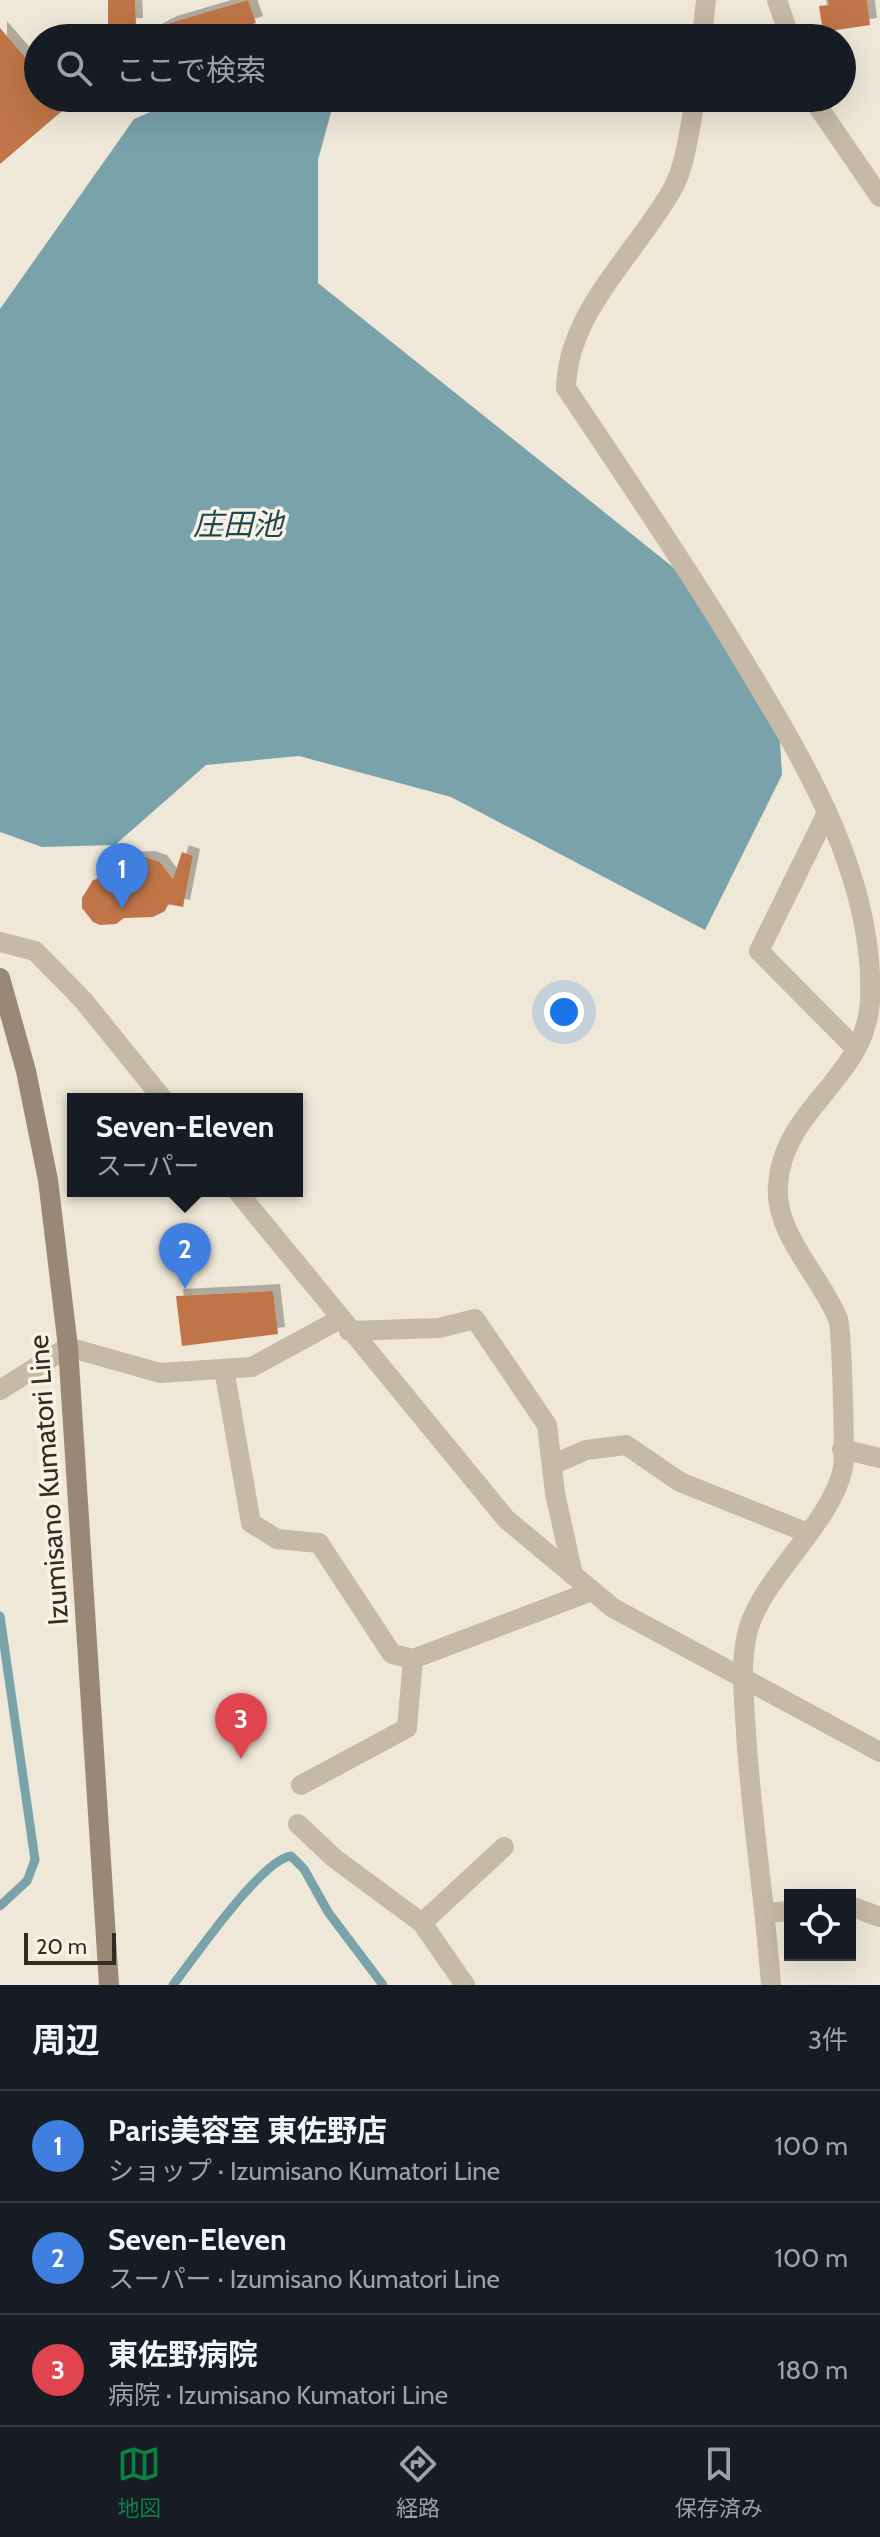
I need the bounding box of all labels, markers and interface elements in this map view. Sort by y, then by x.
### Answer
search box [24,24,856,112]
icon: search [52,46,96,90]
text: ここで検索 [116,52,266,89]
water label: 庄田池 [193,506,286,543]
pin: 1 [96,843,148,909]
your location [544,992,584,1032]
popup [67,1093,303,1197]
text: Seven-Eleven [96,1108,274,1145]
text: スーパー [96,1150,199,1182]
pin: 2 [159,1223,211,1289]
street label: Izumisano Kumatori Line [21,1334,75,1626]
pin: 3 [215,1693,267,1759]
map controls [784,1889,856,1961]
button: locate [784,1889,856,1961]
scale bar [24,1929,116,1965]
text: 20 m [36,1933,87,1960]
text: 周辺 [32,2019,100,2061]
text: 3件 [808,2024,848,2056]
text: Paris美容室 東佐野店 [108,2112,387,2149]
text: 1 [53,2130,63,2162]
text: 100 m [775,2130,848,2162]
text: ショップ · Izumisano Kumatori Line [108,2155,500,2187]
text: Seven-Eleven [108,2221,287,2258]
text: 2 [51,2242,65,2274]
text: 100 m [775,2242,848,2274]
text: スーパー · Izumisano Kumatori Line [108,2263,500,2295]
text: 東佐野病院 [108,2336,258,2373]
text: 3 [51,2354,65,2386]
text: 180 m [777,2354,848,2386]
text: 病院 · Izumisano Kumatori Line [108,2379,448,2411]
tab: 地図 [117,2442,161,2522]
tab: 経路 [396,2442,440,2522]
tab: 保存済み [675,2442,763,2522]

